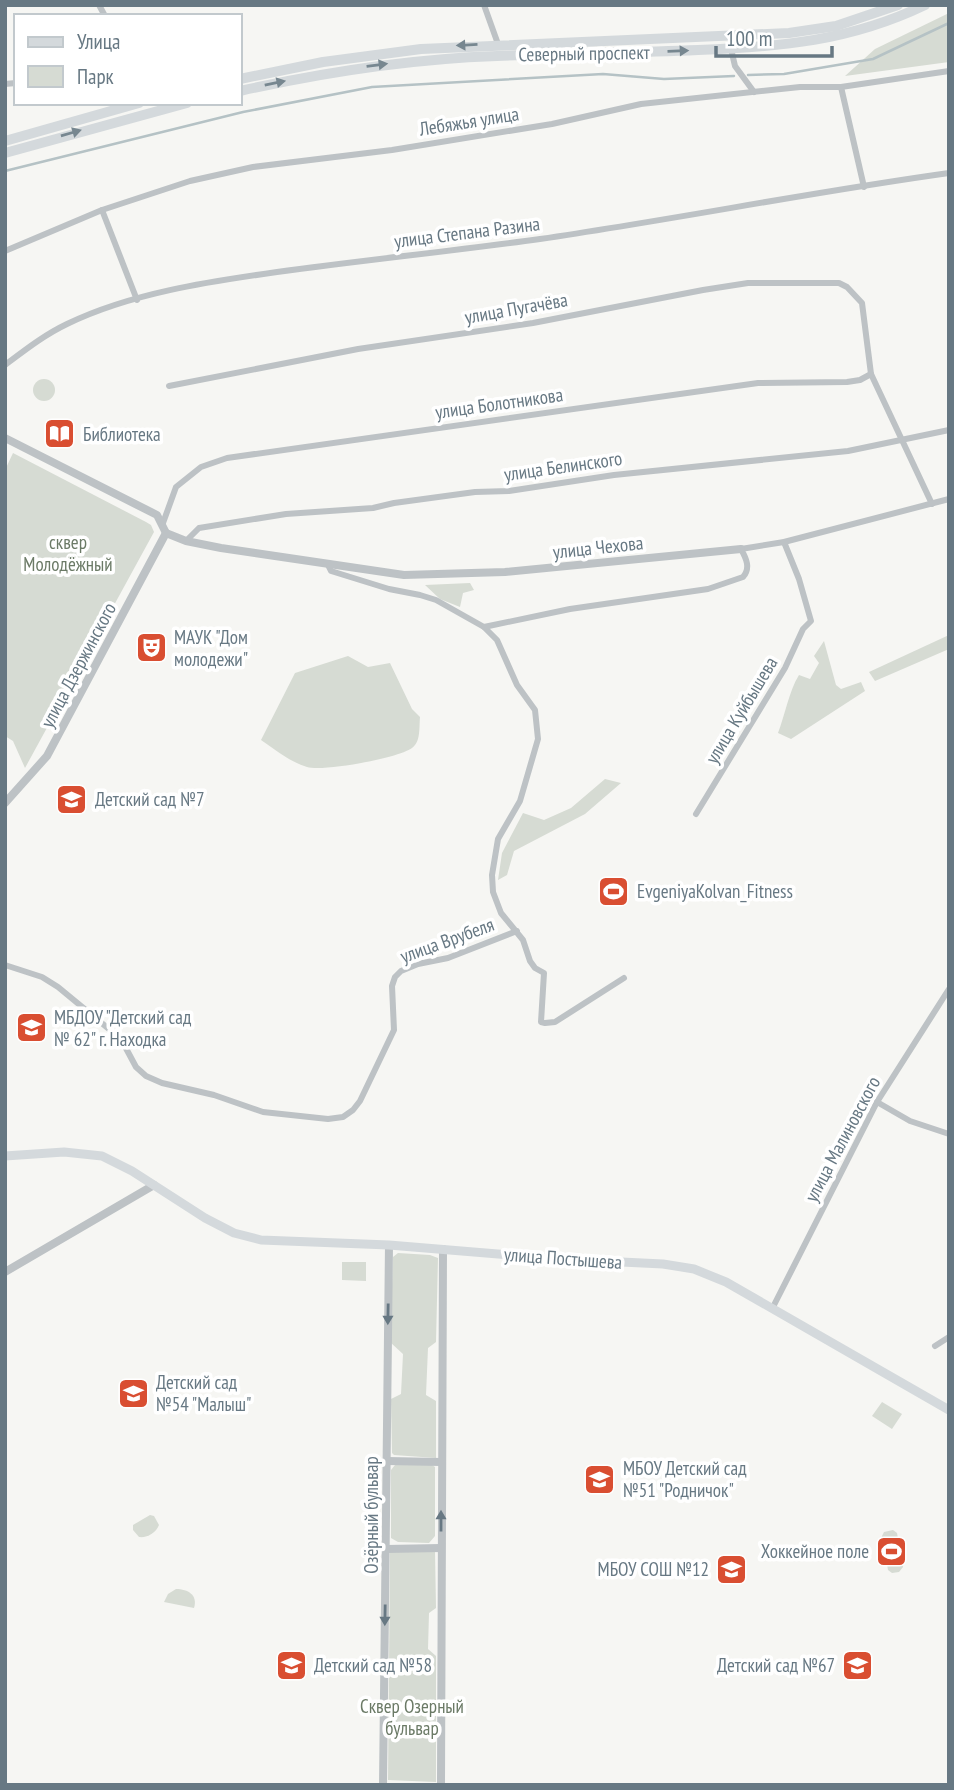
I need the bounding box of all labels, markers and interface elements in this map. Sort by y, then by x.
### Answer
legend [14,14,242,105]
scale bar [716,14,832,58]
text: 100 m [726,25,772,52]
text: Улица [77,28,120,55]
one-way arrow [456,40,478,51]
street label: Северный проспект [518,40,651,66]
one-way arrow [667,45,689,57]
one-way arrow [367,60,389,71]
text: Парк [77,63,114,90]
one-way arrow [264,77,286,88]
street label: Лебяжья улица [416,101,521,141]
one-way arrow [60,127,82,138]
street label: улица Степана Разина [393,211,541,253]
street label: улица Пугачёва [463,287,569,329]
street label: улица Болотникова [434,382,564,424]
library icon: Библиотека [43,417,77,451]
place label: Библиотека [83,422,161,446]
street label: улица Белинского [502,446,624,486]
park label: сквер Молодёжный [23,530,113,576]
street label: улица Чехова [552,530,644,564]
street label: улица Дзержинского [35,598,121,732]
place label: МАУК "Дом молодежи" [174,625,248,671]
theatre icon: МАУК "Дом молодежи" [134,631,168,665]
street label: улица Куйбышева [700,652,782,768]
school or university icon: Детский сад №7 [55,782,89,816]
place label: Детский сад №7 [95,787,204,811]
sports icon: EvgeniyaKolvan_Fitness [597,874,631,908]
place label: EvgeniyaKolvan_Fitness [637,879,793,903]
street label: улица Врубеля [397,912,497,968]
place label: МБДОУ "Детский сад № 62" г. Находка [54,1005,192,1051]
school or university icon: МБДОУ "Детский сад № 62" г. Находка [14,1011,48,1045]
street label: улица Малиновского [799,1072,885,1206]
street label: улица Постышева [503,1242,623,1274]
one-way arrow [382,1303,394,1325]
place label: Детский сад №54 "Малыш" [156,1370,252,1416]
school or university icon: Детский сад №54 "Малыш" [116,1376,150,1410]
street label: Озёрный бульвар [359,1456,383,1574]
place label: МБОУ Детский сад №51 "Родничок" [623,1456,747,1502]
school or university icon: МБОУ Детский сад №51 "Родничок" [583,1462,617,1496]
one-way arrow [435,1509,447,1531]
sports icon: Хоккейное поле [875,1534,909,1568]
place label: Хоккейное поле [761,1539,869,1563]
school or university icon: МБОУ СОШ №12 [715,1552,749,1586]
place label: МБОУ СОШ №12 [598,1557,709,1581]
one-way arrow [380,1604,391,1626]
school or university icon: Детский сад №58 [274,1648,308,1682]
school or university icon: Детский сад №67 [841,1648,875,1682]
place label: Детский сад №58 [314,1653,432,1677]
place label: Детский сад №67 [717,1653,835,1677]
park label: Сквер Озерный бульвар [360,1694,464,1740]

